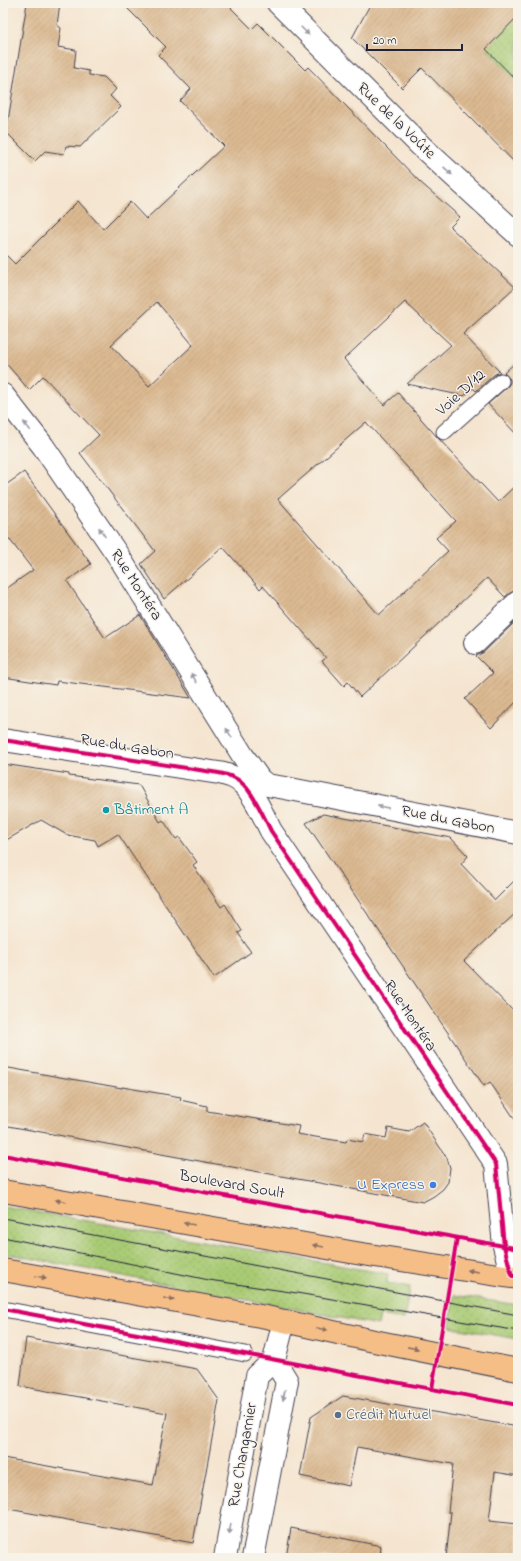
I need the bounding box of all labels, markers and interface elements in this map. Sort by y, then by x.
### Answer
one-way arrow [300,26,310,35]
scale bar [367,26,462,52]
text: 20 m [373,32,396,50]
street label: Rue de la Voûte [351,77,442,166]
one-way arrow [443,166,453,175]
street label: Voie D/12 [430,364,491,423]
one-way arrow [23,420,32,431]
one-way arrow [98,527,106,537]
street label: Rue Montéra [104,544,168,626]
one-way arrow [191,672,198,684]
one-way arrow [225,727,232,739]
street label: Rue du Gabon [78,728,176,766]
place label: Bâtiment A [113,798,189,822]
street label: Rue du Gabon [399,799,497,841]
one-way arrow [377,804,390,810]
marker: Bâtiment A [101,805,111,815]
street label: Rue Montéra [377,976,443,1056]
street label: Boulevard Soult [176,1164,287,1206]
place label: U Express [357,1173,425,1197]
marker: U Express [428,1180,438,1190]
one-way arrow [55,1198,68,1204]
one-way arrow [183,1221,196,1227]
one-way arrow [311,1243,324,1249]
one-way arrow [467,1267,480,1273]
one-way arrow [35,1274,47,1280]
one-way arrow [163,1297,175,1303]
one-way arrow [316,1327,328,1333]
one-way arrow [407,1345,419,1351]
one-way arrow [281,1389,287,1401]
street label: Rue Changarnier [222,1401,264,1509]
place label: Crédit Mutuel [346,1403,432,1427]
marker: Crédit Mutuel [333,1410,343,1420]
one-way arrow [227,1523,233,1535]

